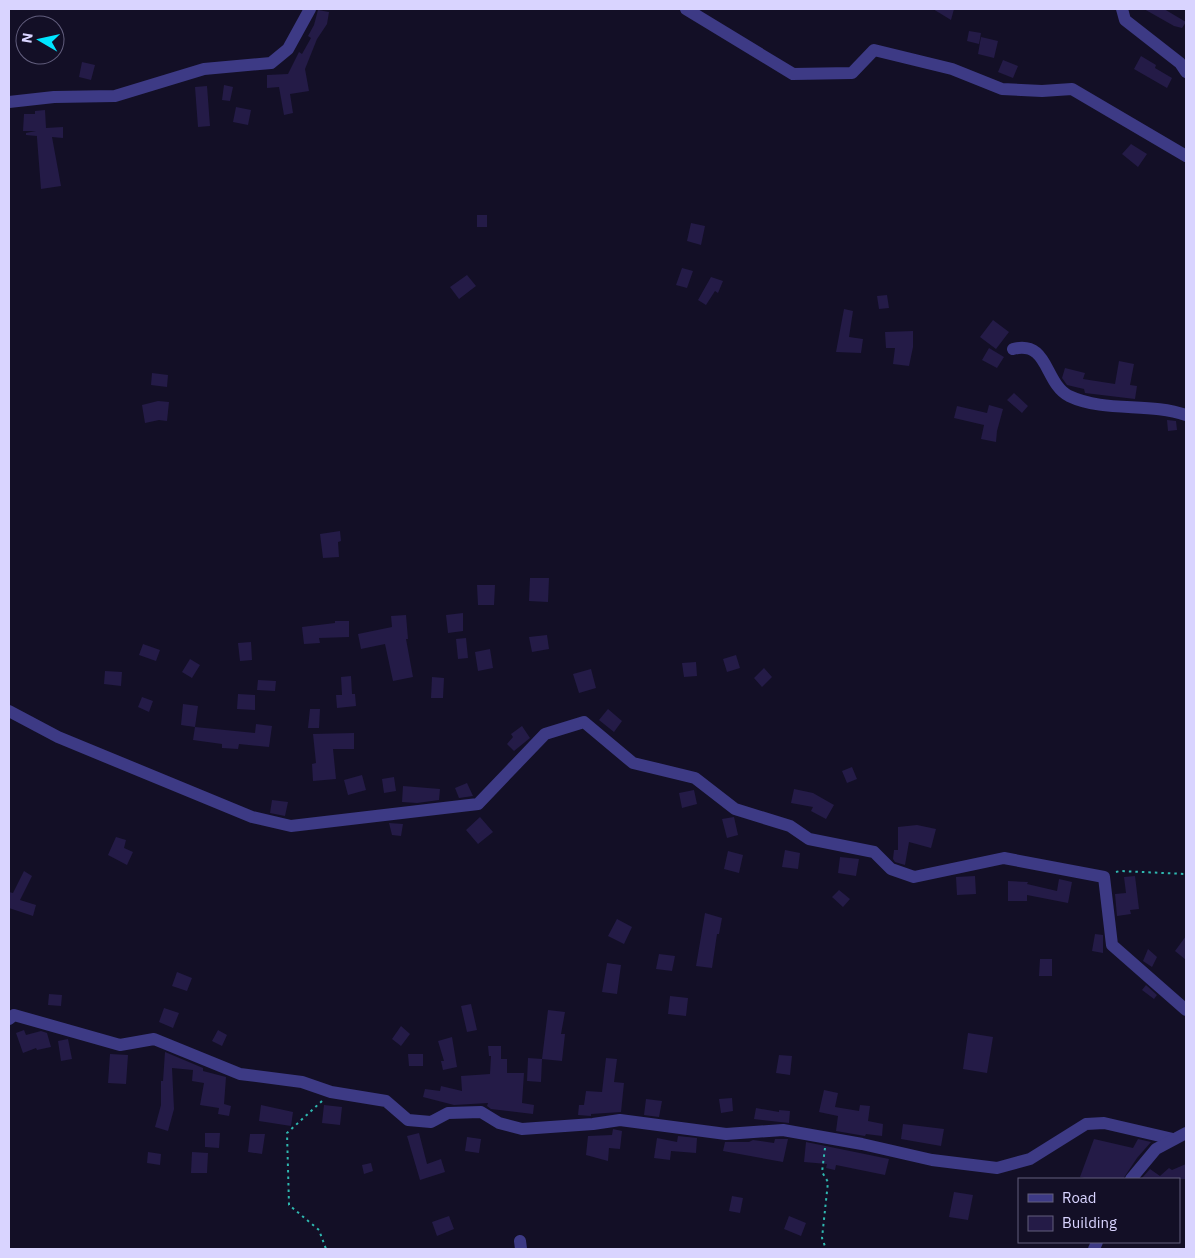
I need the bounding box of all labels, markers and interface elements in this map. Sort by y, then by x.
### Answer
north arrow [15,15,65,65]
text: N [17,32,37,44]
legend [1018,1178,1180,1243]
text: Road [1062,1188,1097,1207]
text: Building [1062,1213,1117,1232]

